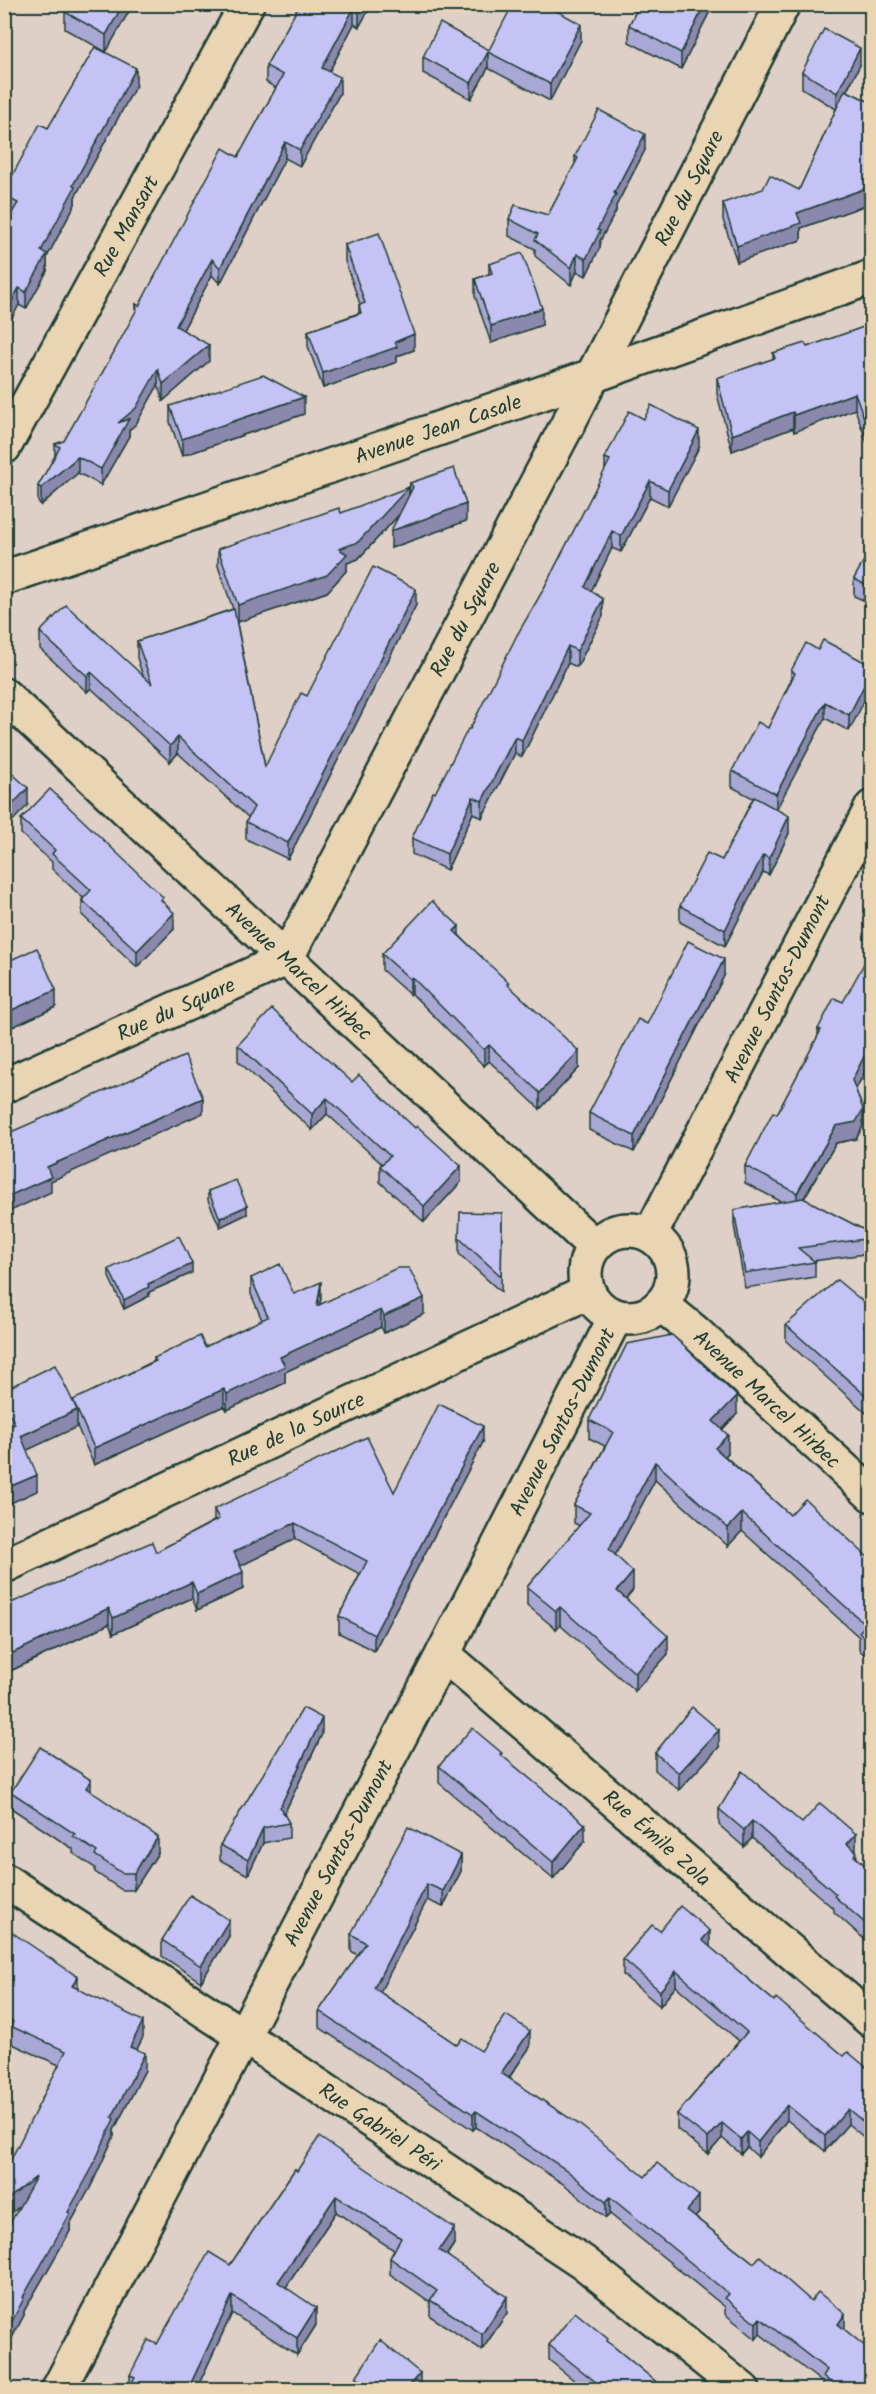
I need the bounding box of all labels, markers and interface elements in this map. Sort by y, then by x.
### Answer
street label: Rue du Square [647,124,734,253]
street label: Rue Mansart [86,169,169,284]
street label: Avenue Jean Casale [350,386,527,474]
street label: Rue du Square [422,556,511,683]
street label: Avenue Santos-Dumont [716,889,841,1090]
street label: Avenue Marcel Hirbec [217,895,379,1050]
street label: Rue du Square [112,969,242,1051]
street label: Avenue Santos-Dumont [501,1322,626,1523]
street label: Avenue Marcel Hirbec [685,1323,847,1478]
street label: Rue de la Source [222,1384,371,1477]
street label: Avenue Santos-Dumont [276,1753,403,1953]
street label: Rue Émile Zola [594,1782,718,1896]
street label: Rue Gabriel Péri [311,2075,448,2182]

